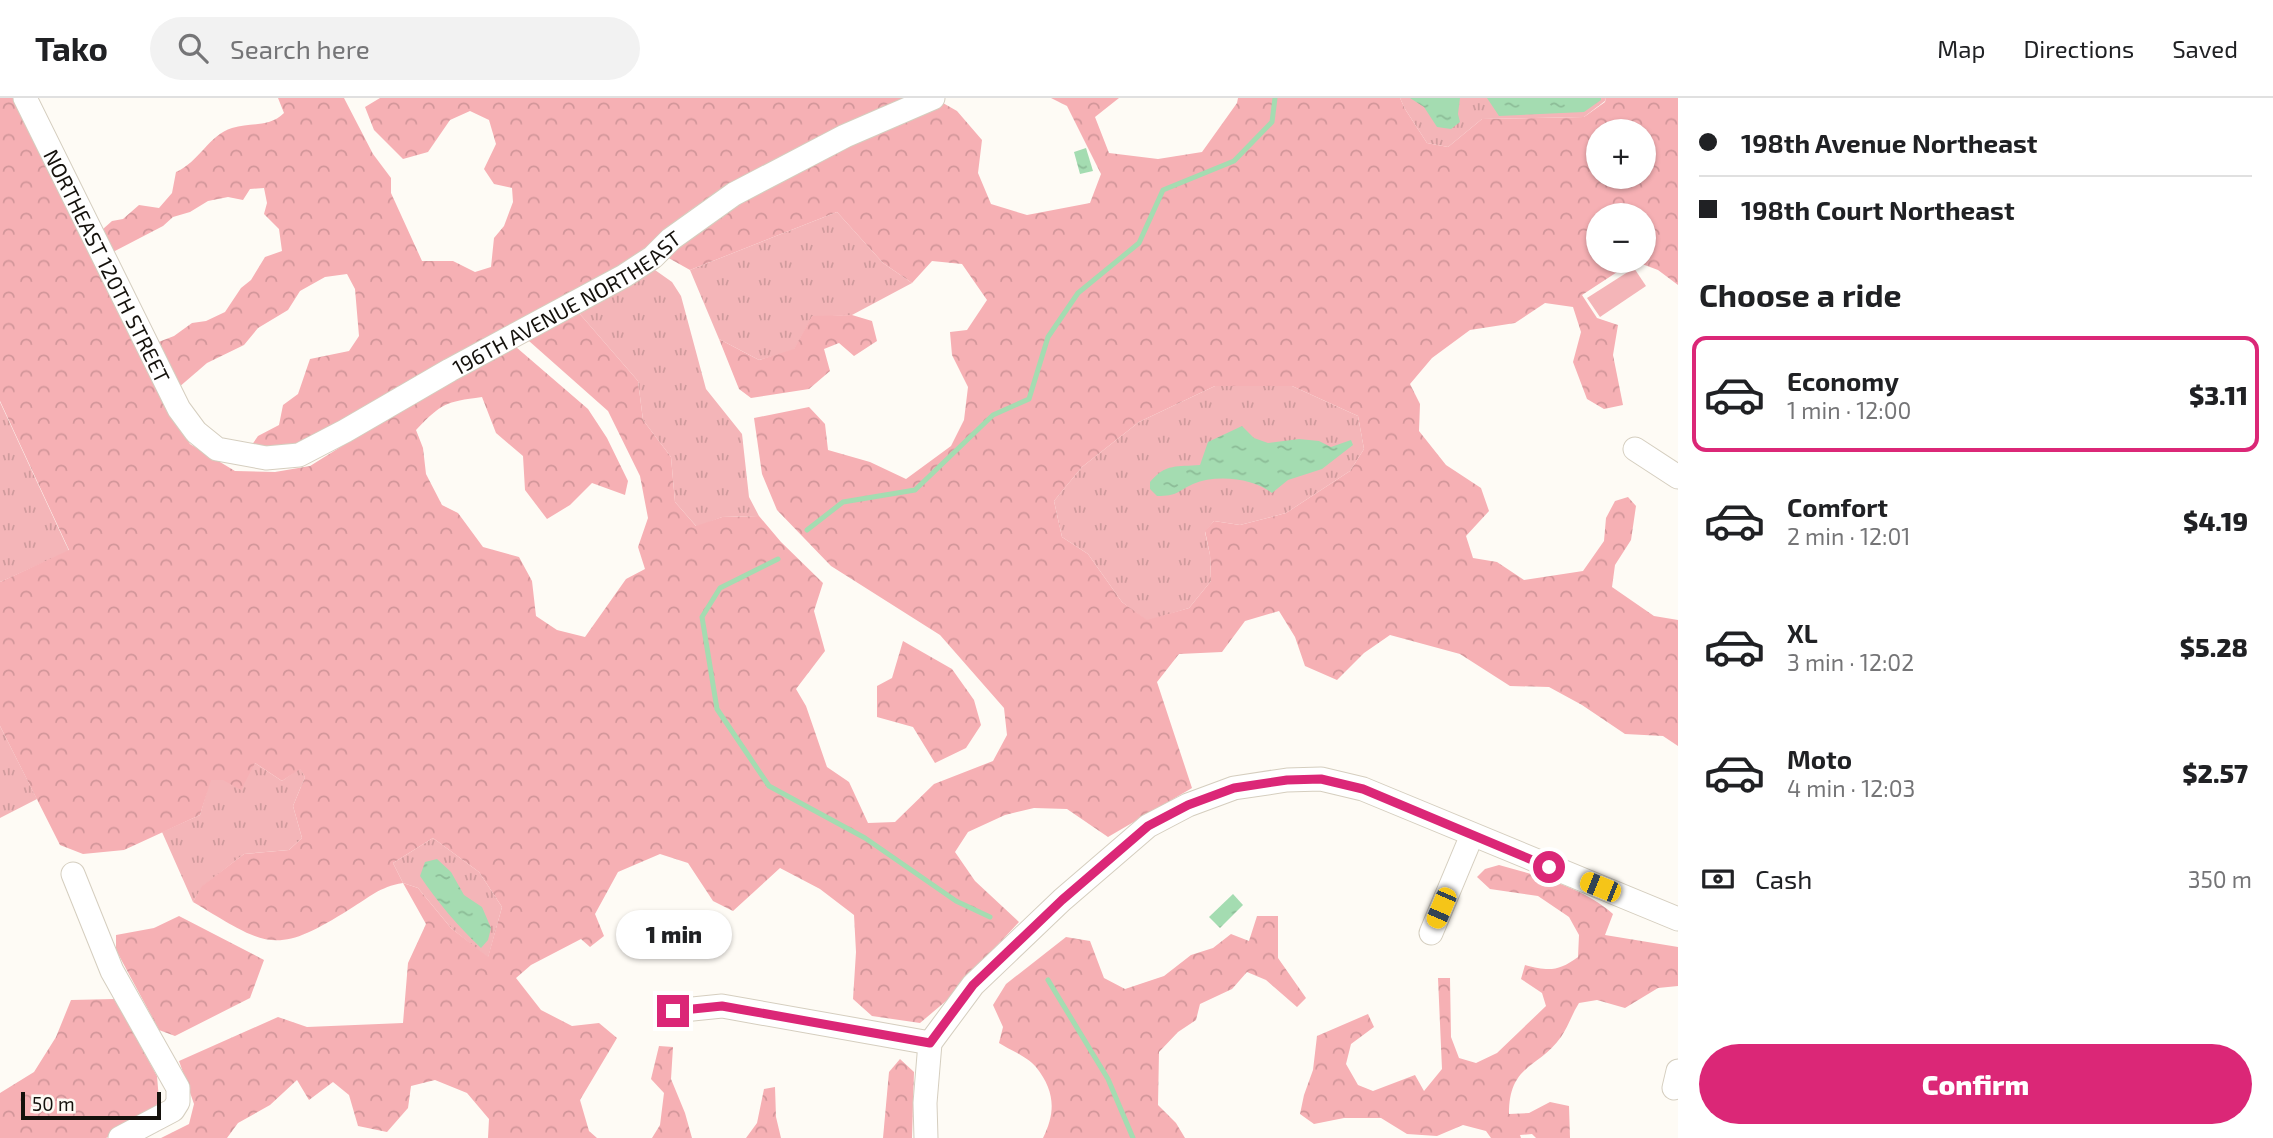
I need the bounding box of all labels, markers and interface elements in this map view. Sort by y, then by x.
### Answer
search box [150,17,640,80]
text: Tako [35,28,108,68]
icon: search [174,29,212,67]
text: Search here [230,33,370,64]
text: Map [1937,34,1985,63]
text: Directions [2023,34,2134,63]
text: Saved [2172,34,2238,63]
map controls [1586,119,1656,273]
button: + [1586,119,1656,189]
text: 198th Avenue Northeast [1741,127,2037,158]
street label: NORTHEAST 120TH STREET [40,145,176,386]
text: 198th Court Northeast [1741,194,2015,225]
button: − [1586,203,1656,273]
street label: 196TH AVENUE NORTHEAST [448,224,685,379]
text: Choose a ride [1699,275,1902,313]
icon: car [1703,363,1766,426]
text: Economy [1787,365,1899,396]
text: $3.11 [2189,379,2248,410]
text: 1 min · 12:00 [1787,396,1911,424]
icon: car [1703,489,1766,552]
text: Comfort [1787,491,1888,522]
text: $4.19 [2183,505,2248,536]
text: 2 min · 12:01 [1787,522,1911,550]
icon: car [1703,615,1766,678]
text: XL [1787,617,1818,648]
text: $5.28 [2180,631,2248,662]
text: 3 min · 12:02 [1787,648,1914,676]
icon: car [1703,741,1766,804]
text: Moto [1787,743,1852,774]
text: $2.57 [2182,757,2248,788]
text: 4 min · 12:03 [1787,774,1915,802]
route start [1533,851,1565,883]
icon: cash [1699,860,1737,898]
text: Cash [1755,863,1812,894]
text: 350 m [2188,865,2252,893]
car [1577,869,1624,905]
car [1424,885,1459,931]
callout: 1 min [615,909,731,958]
text: 1 min [646,920,702,948]
route end [657,995,689,1027]
button: Confirm [1699,1044,2252,1124]
scale bar [21,1089,161,1121]
text: 50 m [32,1092,75,1115]

